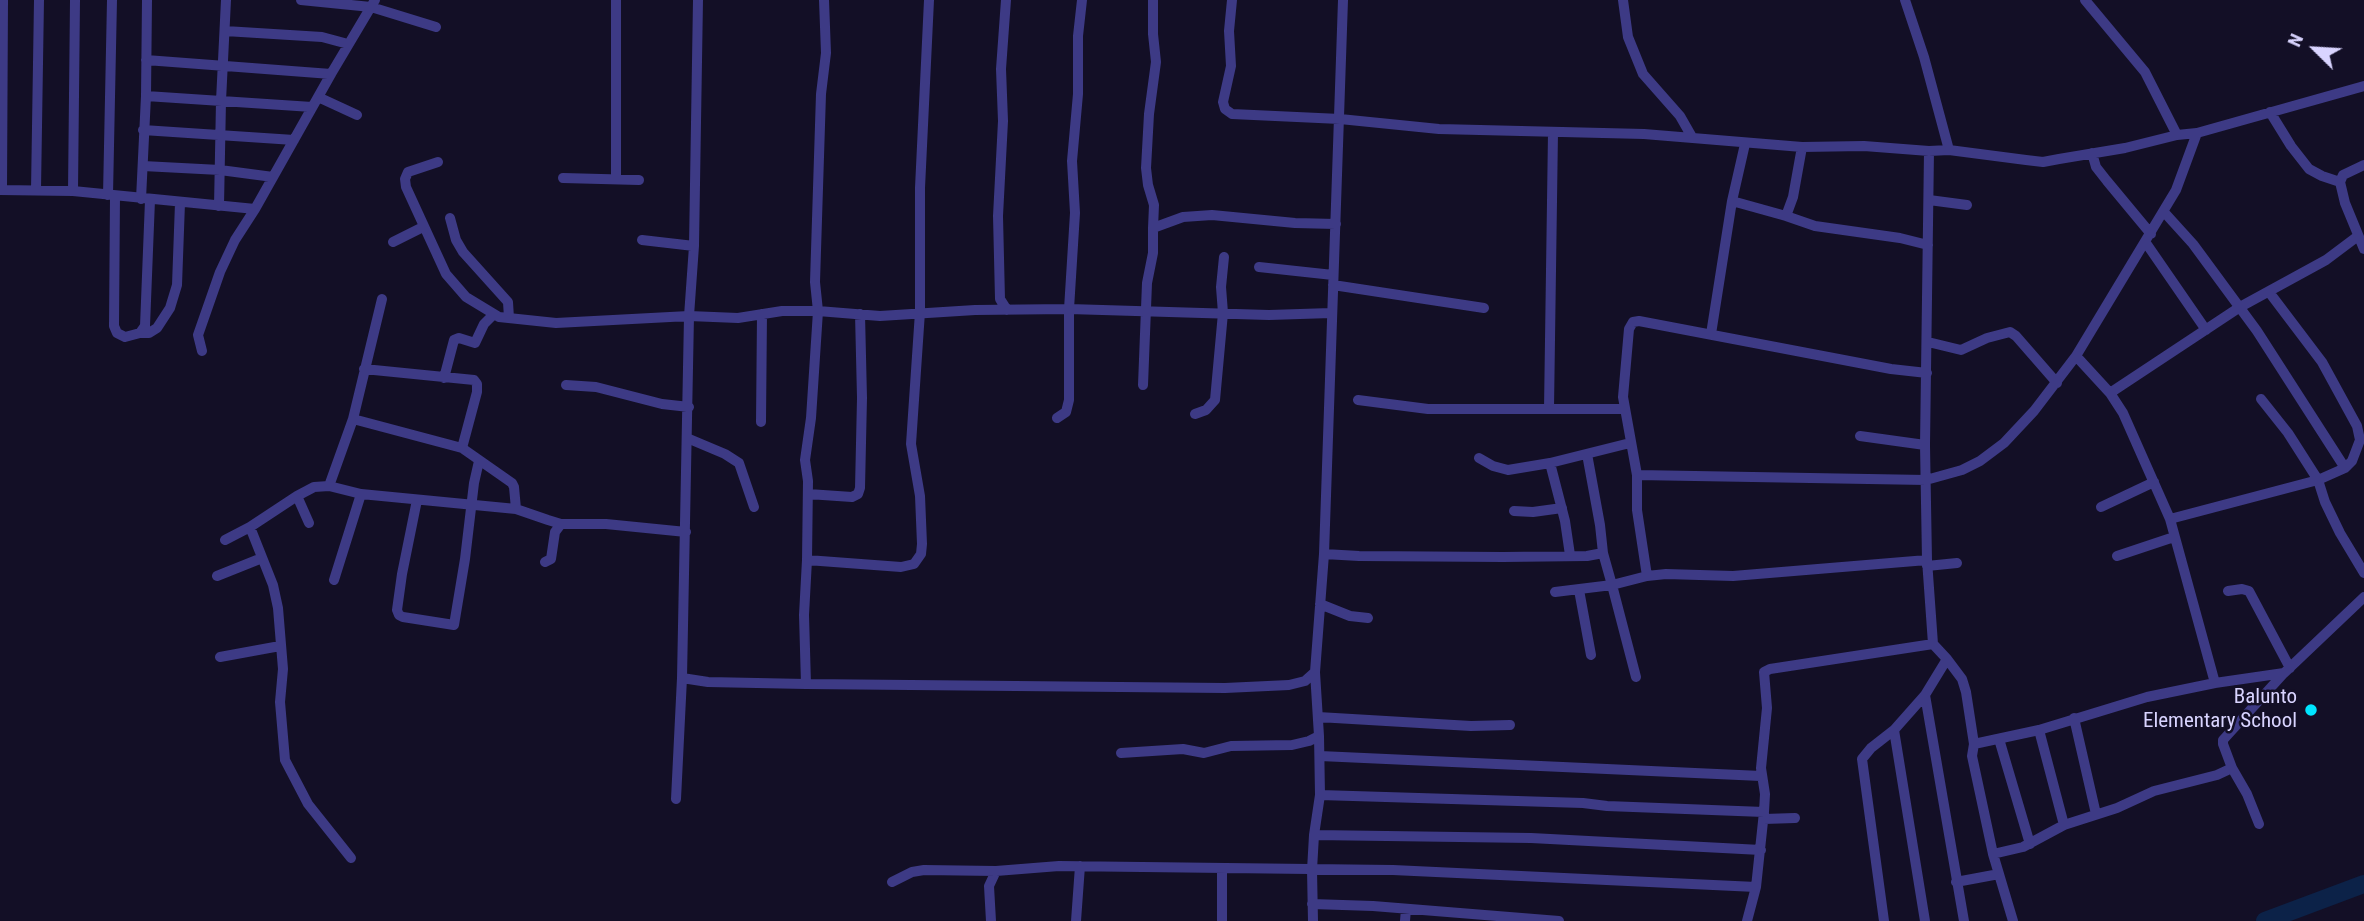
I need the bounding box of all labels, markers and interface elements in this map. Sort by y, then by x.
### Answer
north arrow [2280,14,2350,84]
text: N [2282,30,2308,50]
place label: Balunto Elementary School [2143,685,2297,735]
marker: Balunto Elementary School [2303,702,2319,718]

